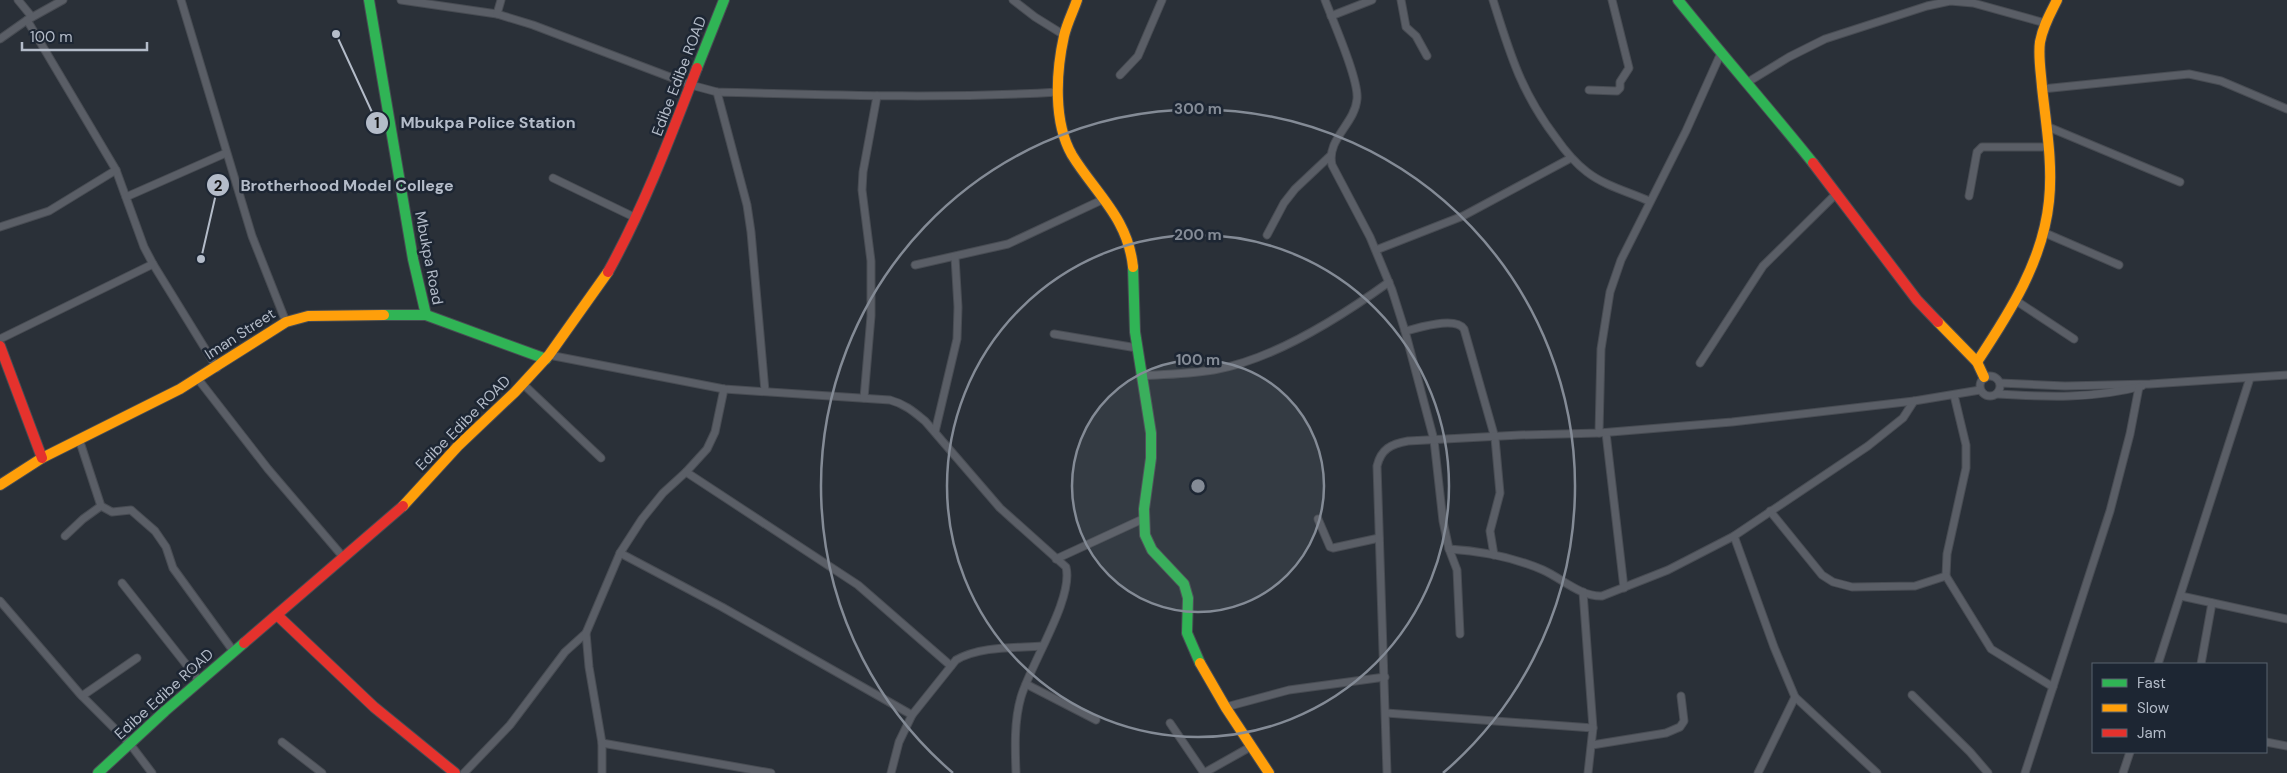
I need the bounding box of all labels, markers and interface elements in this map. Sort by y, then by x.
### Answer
street label: Edibe Edibe ROAD [647,13,711,139]
scale bar [22,20,148,52]
text: 100 m [30,27,73,47]
text: 300 m [1174,99,1222,119]
callout: Mbukpa Police Station [365,107,585,138]
text: Mbukpa Police Station [400,112,576,133]
text: 1 [374,113,380,133]
callout: Brotherhood Model College [206,170,464,201]
text: Brotherhood Model College [240,175,454,196]
text: 2 [214,176,223,196]
street label: Mbukpa Road [410,210,448,306]
text: 200 m [1174,225,1222,245]
street label: Iman Street [201,304,279,364]
text: 100 m [1176,350,1220,370]
street label: Edibe Edibe ROAD [411,371,515,475]
centre of rings [1189,477,1207,495]
street label: Edibe Edibe ROAD [110,644,218,744]
legend [2092,663,2267,753]
text: Fast [2137,673,2166,693]
text: Slow [2137,698,2170,718]
text: Jam [2137,723,2166,743]

